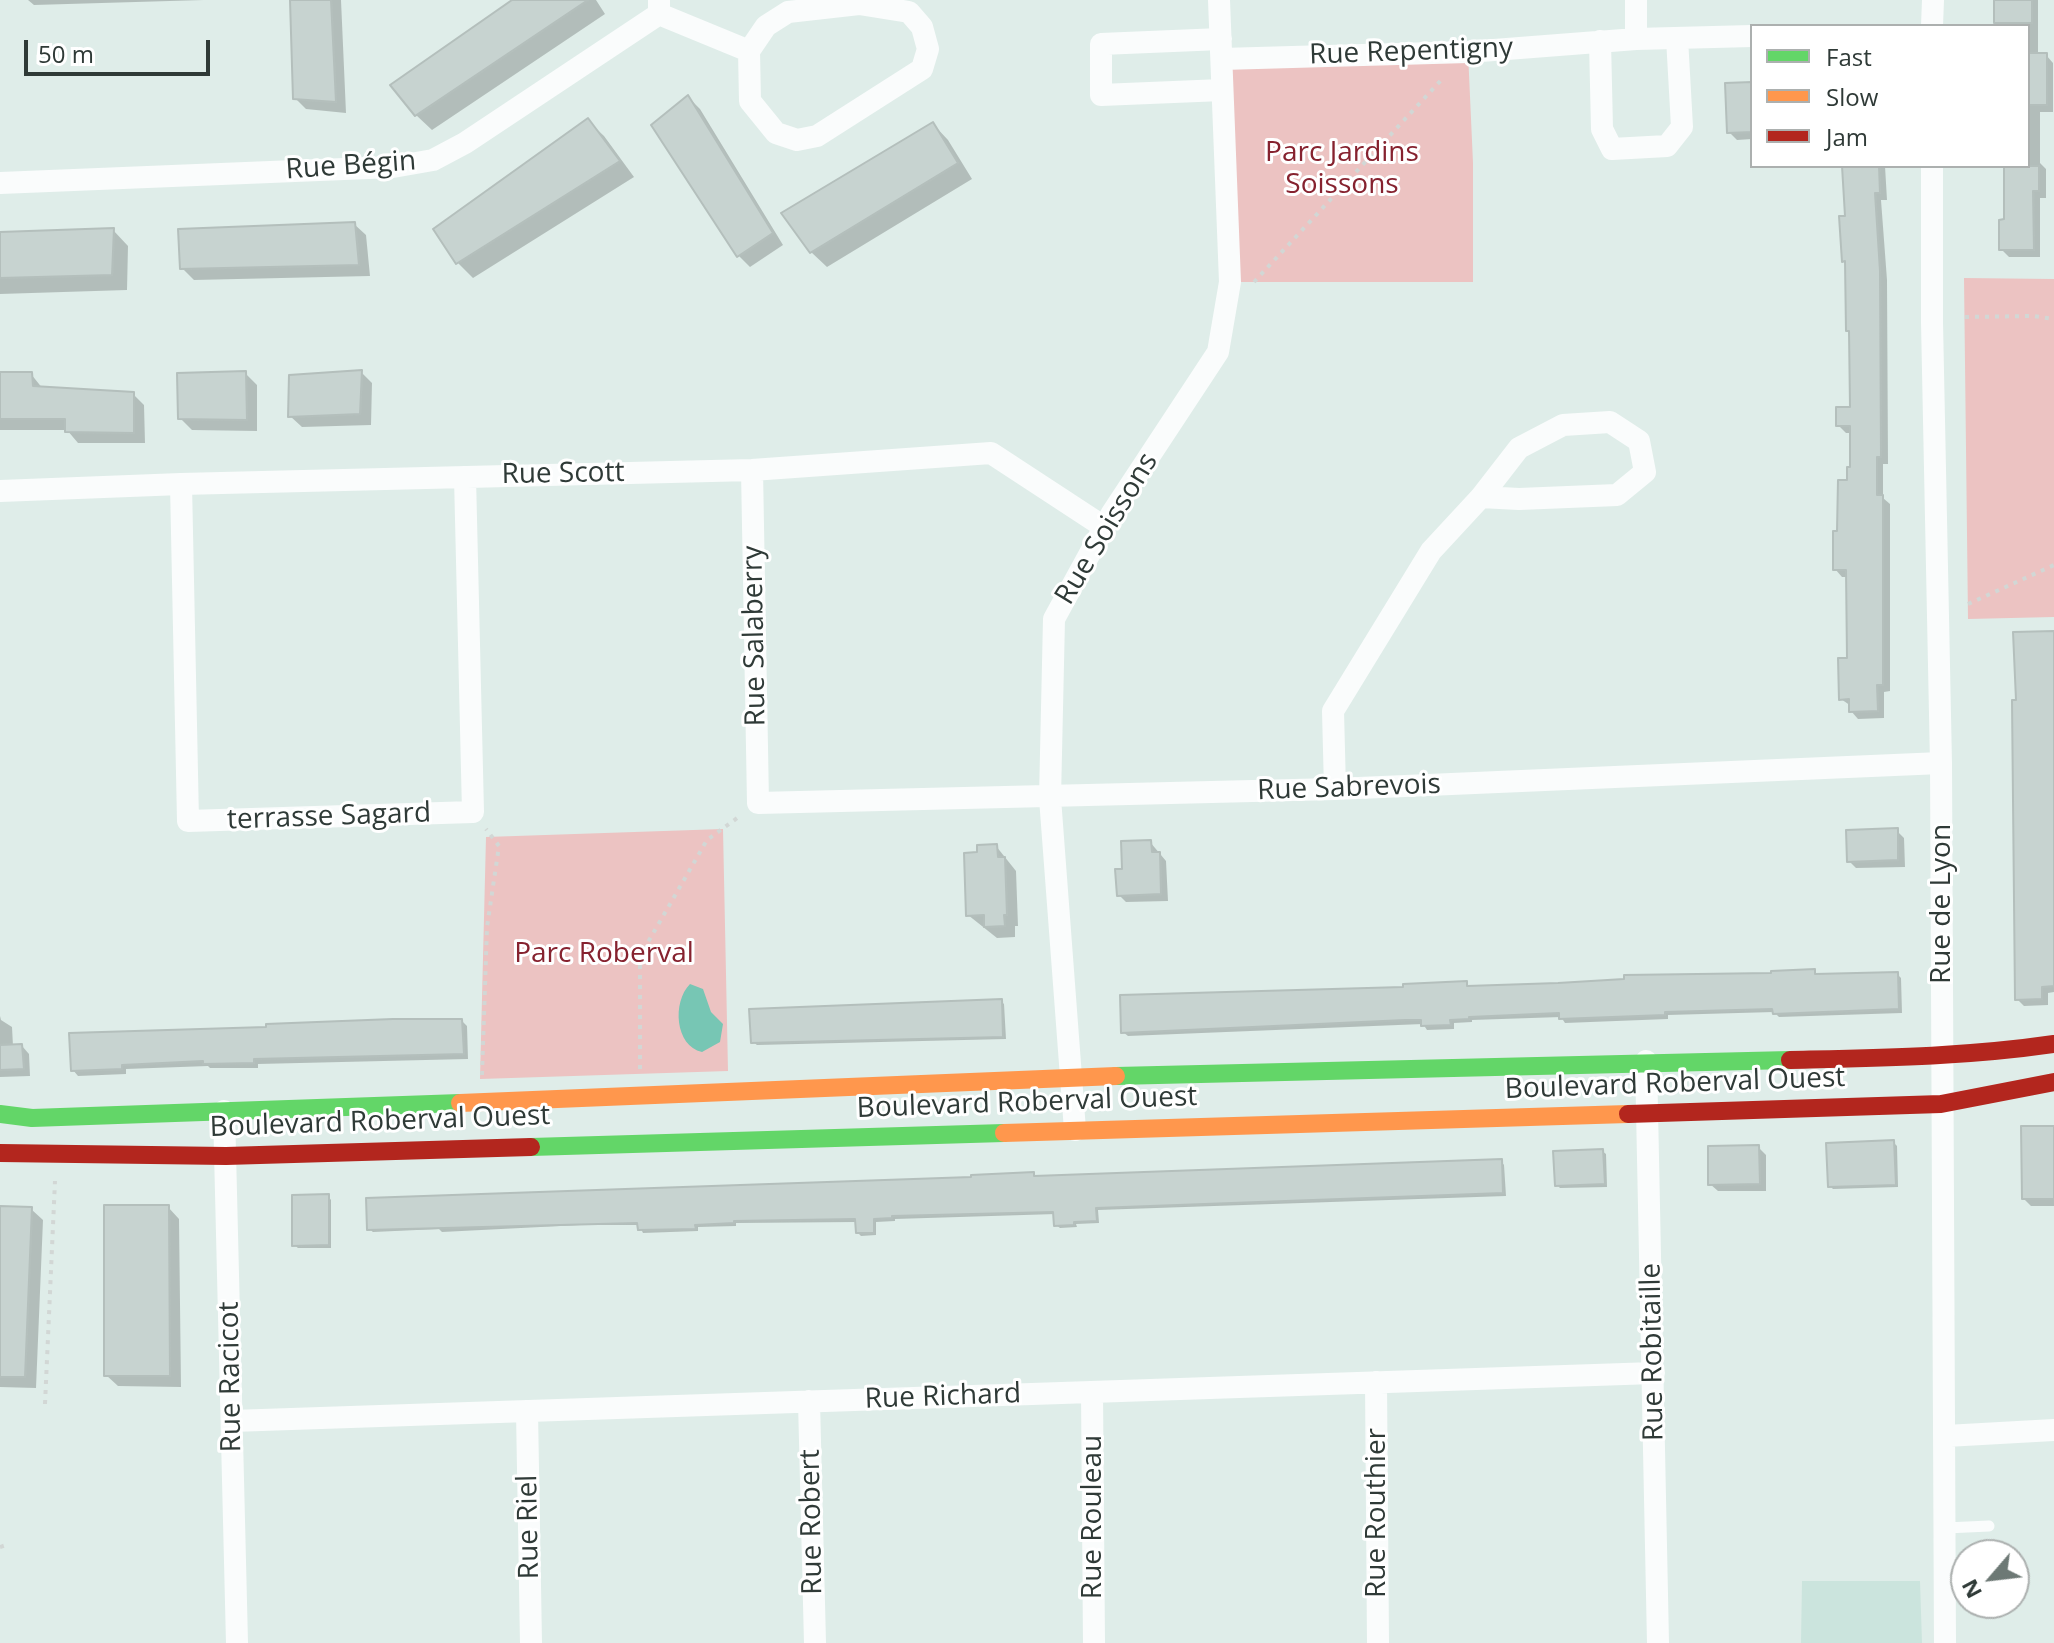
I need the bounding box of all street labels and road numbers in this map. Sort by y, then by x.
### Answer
street label: Rue Repentigny [1309,32,1513,72]
street label: Rue Bégin [285,145,417,187]
street label: Rue Soissons [1049,447,1165,611]
street label: Rue Scott [501,456,625,492]
street label: Rue Salaberry [737,545,773,727]
street label: Rue Sabrevois [1257,768,1441,808]
street label: terrasse Sagard [226,797,432,837]
street label: Rue de Lyon [1925,824,1959,984]
street label: Boulevard Roberval Ouest [1504,1061,1846,1107]
street label: Boulevard Roberval Ouest [856,1080,1198,1126]
street label: Boulevard Roberval Ouest [209,1099,551,1145]
street label: Rue Robitaille [1635,1263,1671,1441]
street label: Rue Racicot [213,1301,249,1453]
street label: Rue Richard [864,1377,1022,1417]
street label: Rue Routhier [1360,1428,1394,1598]
street label: Rue Rouleau [1076,1435,1110,1599]
street label: Rue Robert [794,1449,830,1595]
street label: Rue Riel [511,1474,547,1580]

